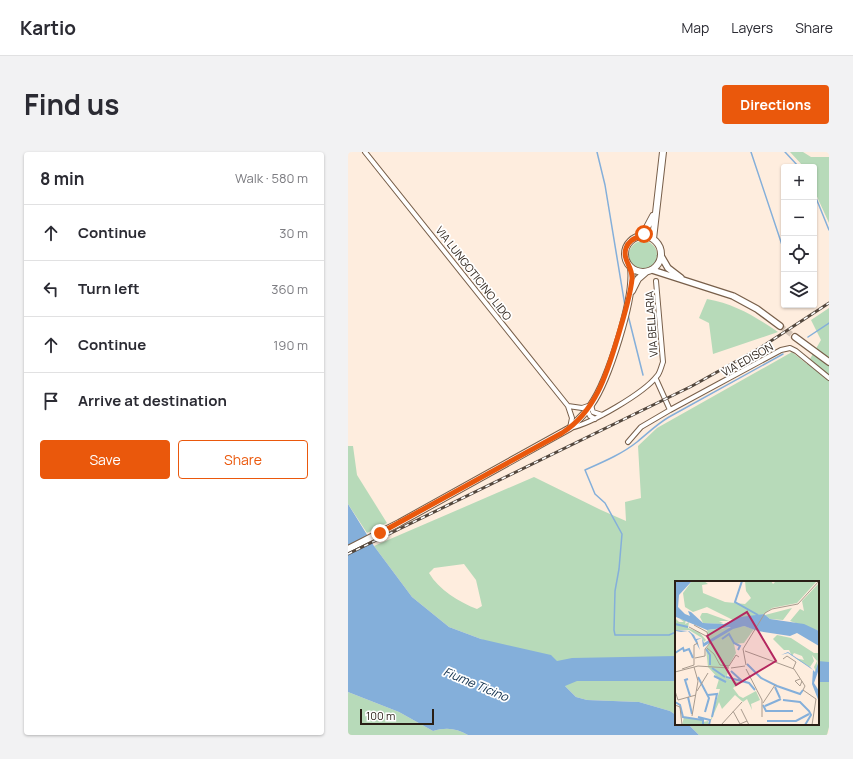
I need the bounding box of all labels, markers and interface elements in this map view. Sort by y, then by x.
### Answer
text: Kartio [20,15,76,41]
text: Map [681,18,709,37]
text: Layers [731,18,773,37]
text: Share [795,18,833,37]
text: Find us [24,85,119,123]
button: Directions [722,85,829,124]
map controls [781,164,817,308]
button: + [781,164,817,200]
text: 8 min [40,167,85,190]
text: Walk · 580 m [235,169,308,187]
button: − [781,200,817,236]
icon: ahead [40,222,62,244]
text: Continue [78,222,146,243]
street label: VIA LUNGOTICINO LIDO [433,223,515,323]
text: 30 m [279,224,308,242]
route start [635,225,653,243]
button: locate [781,236,817,272]
button: layers [781,272,817,308]
icon: left [40,278,62,300]
text: Turn left [78,278,140,299]
text: 360 m [271,280,308,298]
street label: VIA BELLARIA [641,290,661,357]
icon: ahead [40,334,62,356]
text: Continue [78,334,146,355]
text: 190 m [273,336,308,354]
street label: VIA EDISON [718,339,776,379]
icon: arrive [40,390,62,412]
text: Arrive at destination [78,390,227,411]
button: Save [40,440,170,479]
button: Share [178,440,308,479]
route end [371,524,389,542]
inset map [675,581,819,725]
water label: Fiume Ticino [441,663,512,706]
scale bar [360,707,434,726]
text: 100 m [366,708,395,723]

